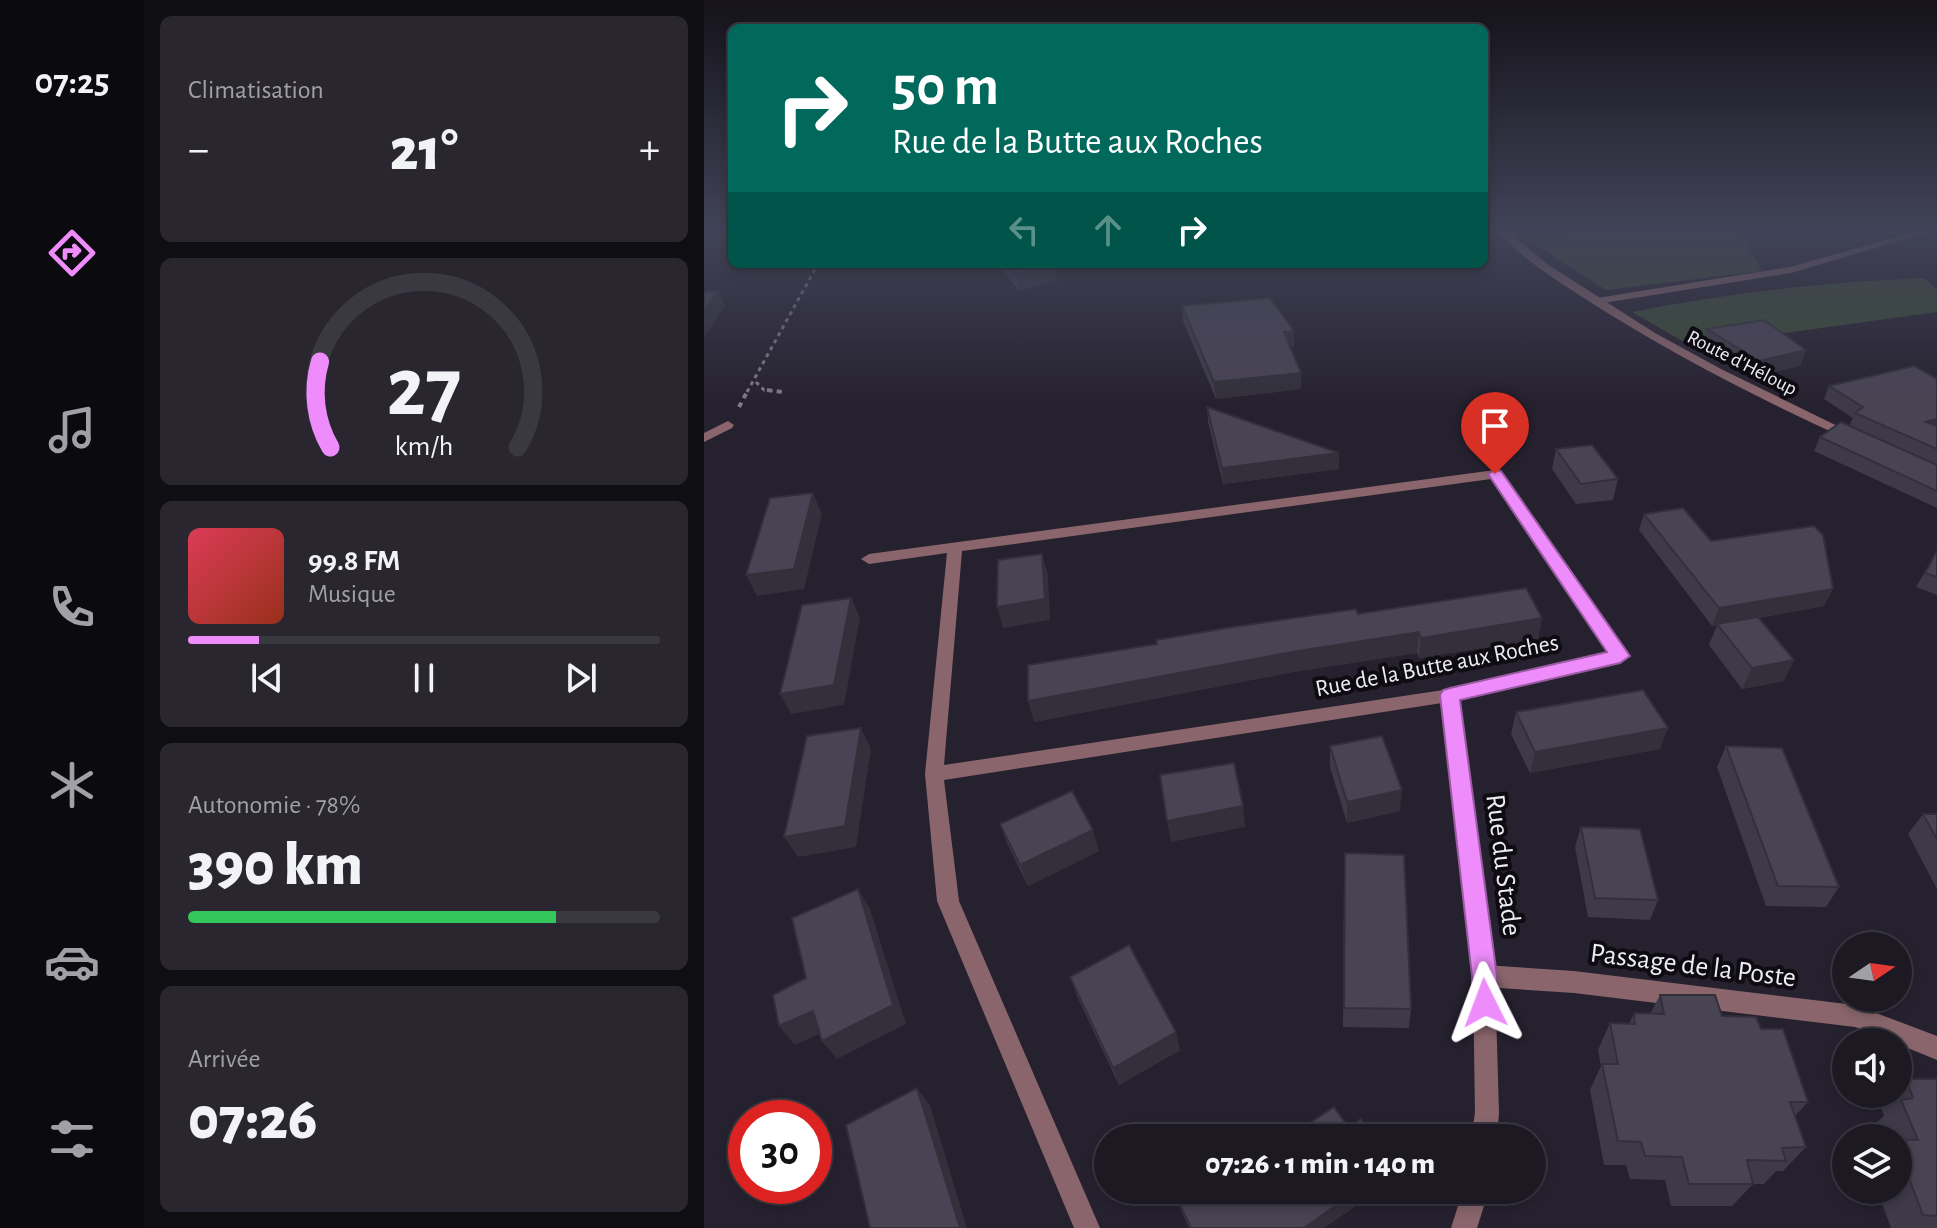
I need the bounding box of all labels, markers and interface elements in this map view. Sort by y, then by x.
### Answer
icon: right [760,56,864,160]
text: 50 m [892,59,999,115]
text: 07:25 [34,64,110,100]
text: Climatisation [188,77,324,103]
text: 21° [390,121,458,181]
text: Rue de la Butte aux Roches [892,124,1263,160]
text: − [188,128,209,172]
text: + [639,128,660,172]
icon: left [1002,208,1046,252]
icon: ahead [1086,208,1130,252]
icon: right [1170,208,1214,252]
icon: directions [44,225,100,281]
street label: Route d'Héloup [1684,327,1800,399]
text: 27 [386,346,462,430]
pin [1461,392,1529,474]
icon: music [44,402,100,458]
icon: arrive [1473,404,1517,448]
text: km/h [395,432,453,461]
text: 99.8 FM [308,546,400,576]
icon: phone [44,579,100,635]
text: Musique [308,581,396,607]
street label: Rue de la Butte aux Roches [1313,631,1561,701]
icon: previous [245,656,289,700]
icon: pause [402,656,446,700]
icon: next [559,656,603,700]
icon: climate [44,757,100,813]
text: Autonomie · 78% [188,792,360,818]
street label: Rue du Stade [1480,793,1526,937]
text: 390 km [188,836,363,896]
north arrow [1832,932,1912,1012]
map controls [1832,932,1912,1204]
icon: car [44,934,100,990]
street label: Passage de la Poste [1589,939,1797,993]
position arrow [1443,961,1527,1045]
button: sound [1832,1028,1912,1108]
text: Arrivée [188,1046,260,1072]
text: 07:26 [188,1090,317,1150]
speed limit sign: 30 [728,1100,832,1204]
icon: filters [44,1111,100,1167]
button: layers [1832,1124,1912,1204]
text: 07:26 · 1 min · 140 m [1205,1149,1435,1179]

